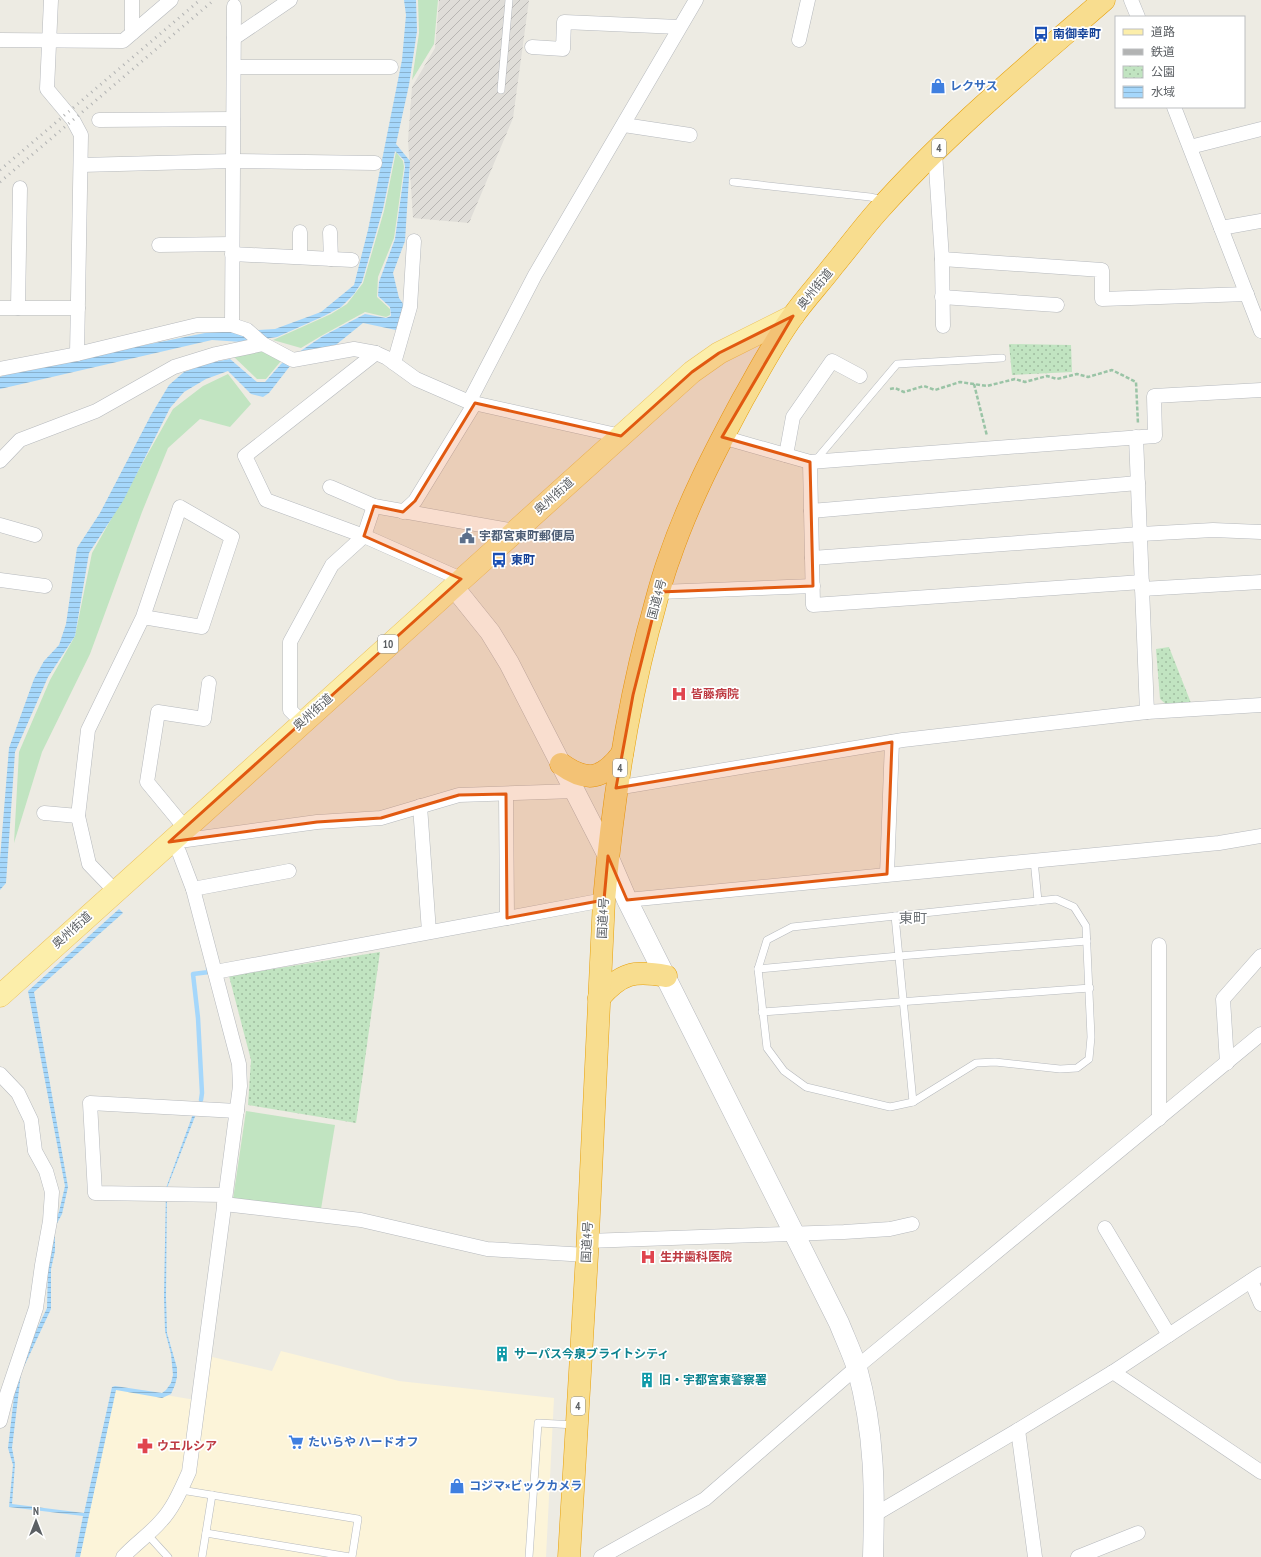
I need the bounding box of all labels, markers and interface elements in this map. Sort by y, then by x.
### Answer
legend [1115,16,1245,108]
text: 道路 [1151,24,1175,39]
bus stop icon: 南御幸町 [1032,25,1050,43]
place label: 南御幸町 [1053,26,1101,41]
text: 鉄道 [1151,44,1175,59]
text: 公園 [1151,64,1175,79]
shop icon: レクサス [929,77,947,95]
place label: レクサス [950,78,998,93]
text: 水域 [1151,84,1175,99]
road number: 4 [932,139,946,157]
street label: 奥州街道 [794,265,836,312]
street label: 奥州街道 [531,474,577,517]
public building icon: 宇都宮東町郵便局 [458,527,476,545]
place label: 宇都宮東町郵便局 [479,528,575,543]
bus stop icon: 東町 [490,551,508,569]
place label: 東町 [511,552,535,567]
street label: 国道4号 [644,577,669,621]
road number: 10 [378,635,398,653]
hospital icon: 皆藤病院 [670,685,688,703]
place label: 皆藤病院 [691,686,739,701]
street label: 奥州街道 [290,690,336,733]
road number: 4 [613,759,627,777]
street label: 国道4号 [594,897,611,939]
street label: 奥州街道 [49,908,95,951]
district label: 東町 [899,909,927,927]
street label: 国道4号 [578,1221,595,1263]
hospital icon: 生井歯科医院 [639,1248,657,1266]
place label: 生井歯科医院 [660,1249,732,1264]
building icon: サーパス今泉ブライトシティ [493,1345,511,1363]
place label: サーパス今泉ブライトシティ [514,1346,669,1361]
building icon: 旧・宇都宮東警察署 [638,1371,656,1389]
place label: 旧・宇都宮東警察署 [659,1372,767,1387]
road number: 4 [571,1397,585,1415]
supermarket icon: たいらや ハードオフ [287,1433,305,1451]
place label: たいらや ハードオフ [308,1434,418,1449]
pharmacy icon: ウエルシア [136,1437,154,1455]
place label: ウエルシア [157,1438,217,1453]
shop icon: コジマ×ビックカメラ [448,1477,466,1495]
place label: コジマ×ビックカメラ [469,1478,582,1493]
north arrow [16,1501,56,1541]
text: N [33,1504,39,1518]

